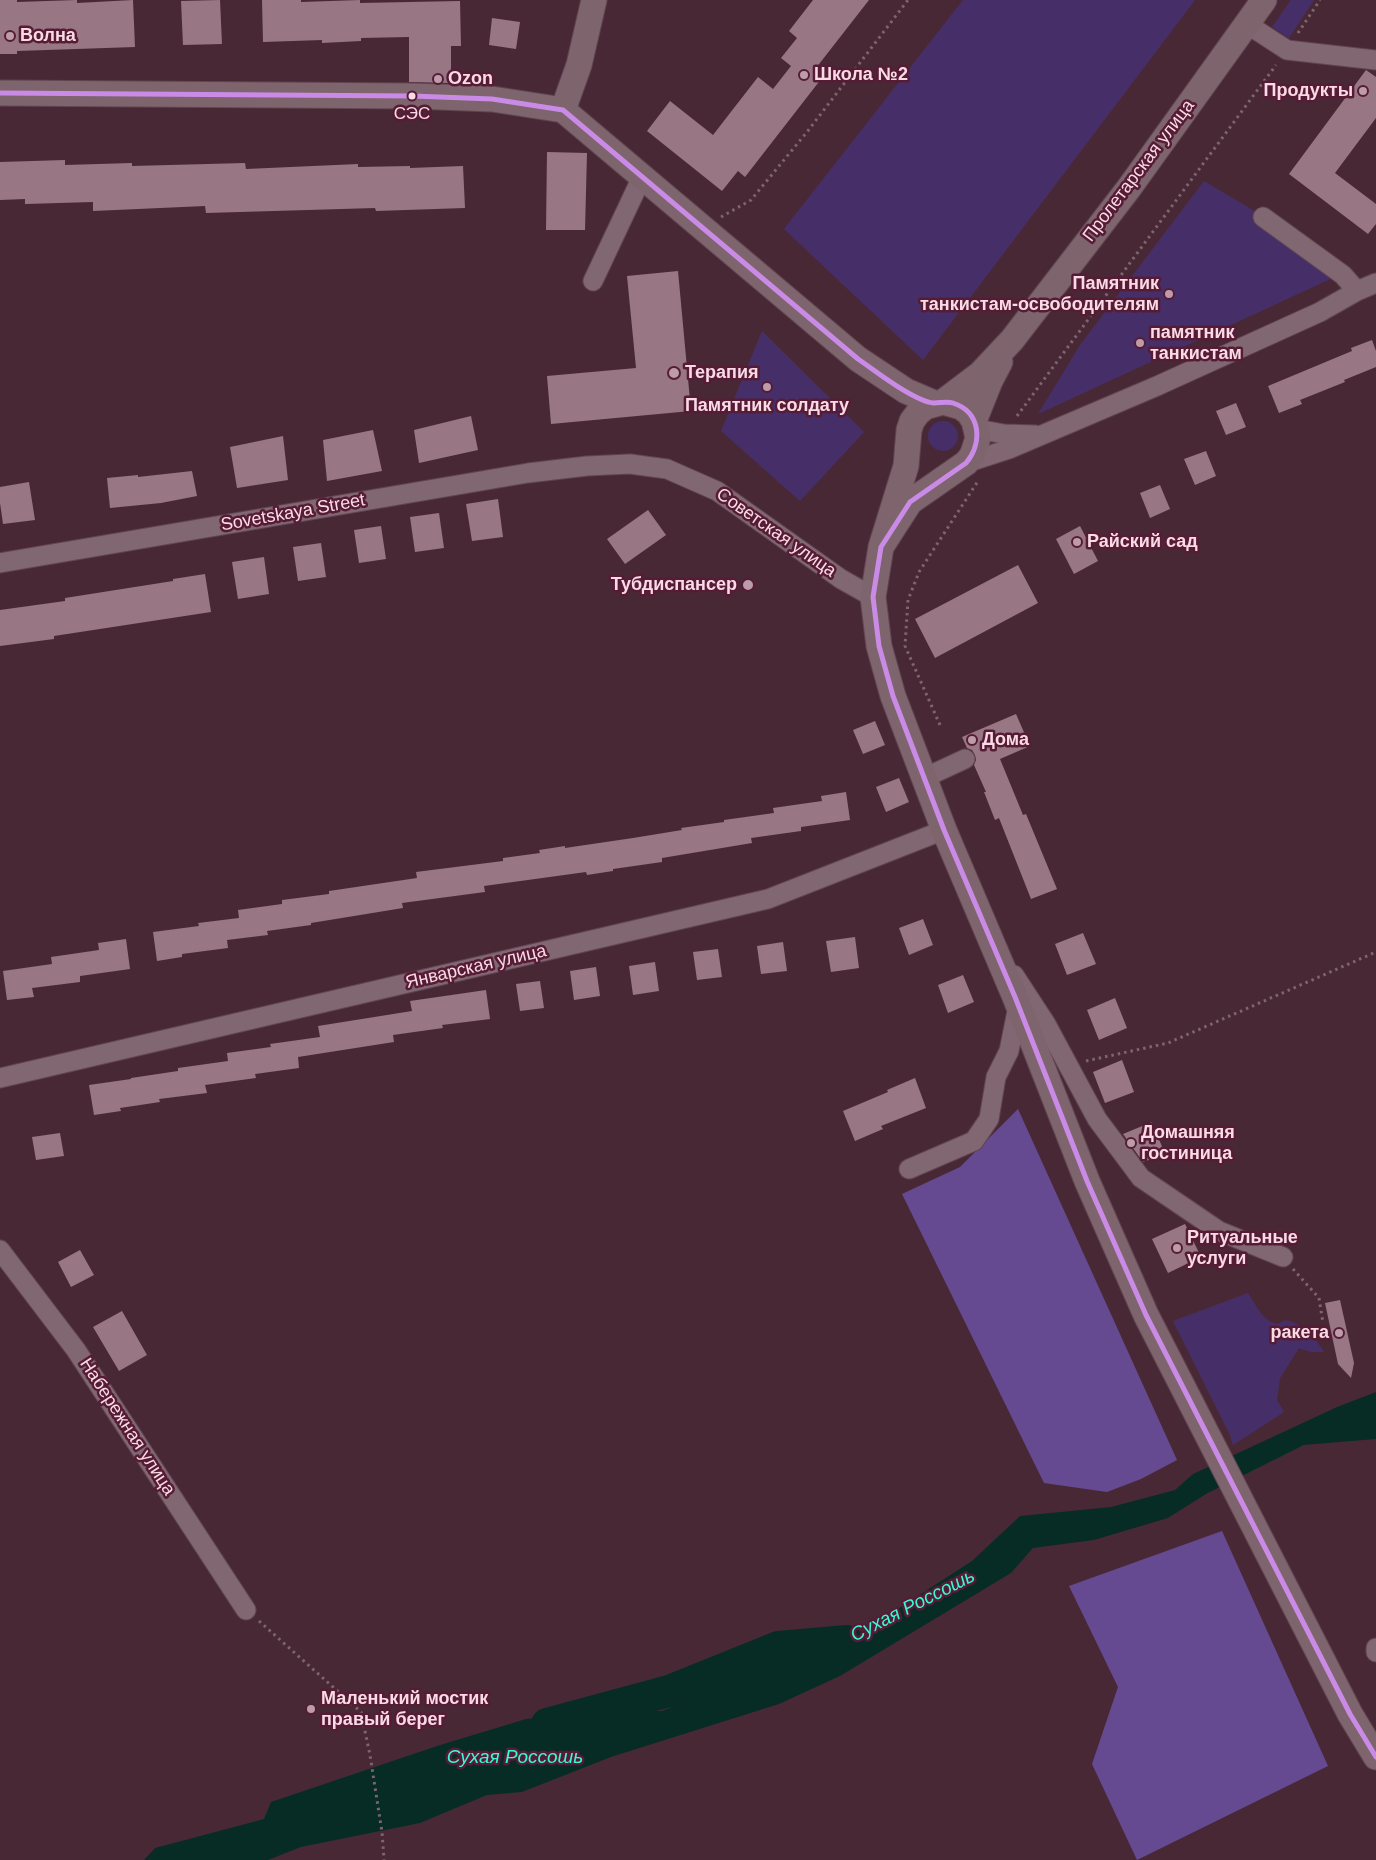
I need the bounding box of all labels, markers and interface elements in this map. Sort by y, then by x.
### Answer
place label: Волна [20,25,76,47]
marker: Волна [4,30,16,42]
place label: Школа №2 [814,64,908,86]
place label: Ozon [448,68,493,90]
marker: Школа №2 [798,69,810,81]
marker: Ozon [432,73,444,85]
place label: Продукты [1263,80,1353,102]
marker: Продукты [1357,85,1369,97]
marker: СЭС [407,91,417,101]
street label: Пролетарская улица [1079,96,1199,246]
place label: СЭС [394,104,430,124]
place label: Памятник танкистам-освободителям [920,273,1159,316]
marker: Памятник танкистам-освободителям [1163,288,1175,300]
place label: памятник танкистам [1150,322,1242,364]
marker: памятник танкистам [1134,337,1146,349]
place label: Терапия [685,362,759,384]
marker: Терапия [667,366,681,380]
marker: Памятник солдату [761,381,773,393]
place label: Памятник солдату [685,395,849,417]
street label: Советская улица [712,484,840,582]
street label: Sovetskaya Street [219,490,367,536]
place label: Райский сад [1087,531,1198,553]
marker: Райский сад [1071,536,1083,548]
place label: Тубдиспансер [611,574,737,596]
marker: Тубдиспансер [741,578,755,592]
place label: Дома [982,729,1029,751]
marker: Дома [966,734,978,746]
street label: Январская улица [403,940,549,994]
place label: Домашняя гостиница [1141,1122,1235,1164]
marker: Домашняя гостиница [1125,1137,1137,1149]
place label: Ритуальные услуги [1187,1227,1298,1270]
marker: Ритуальные услуги [1171,1242,1183,1254]
place label: ракета [1270,1322,1329,1344]
marker: ракета [1333,1327,1345,1339]
street label: Набережная улица [75,1354,179,1500]
water label: Сухая Россошь [847,1565,979,1647]
place label: Маленький мостик правый берег [321,1688,488,1730]
marker: Маленький мостик правый берег [305,1703,317,1715]
water label: Сухая Россошь [447,1747,583,1769]

